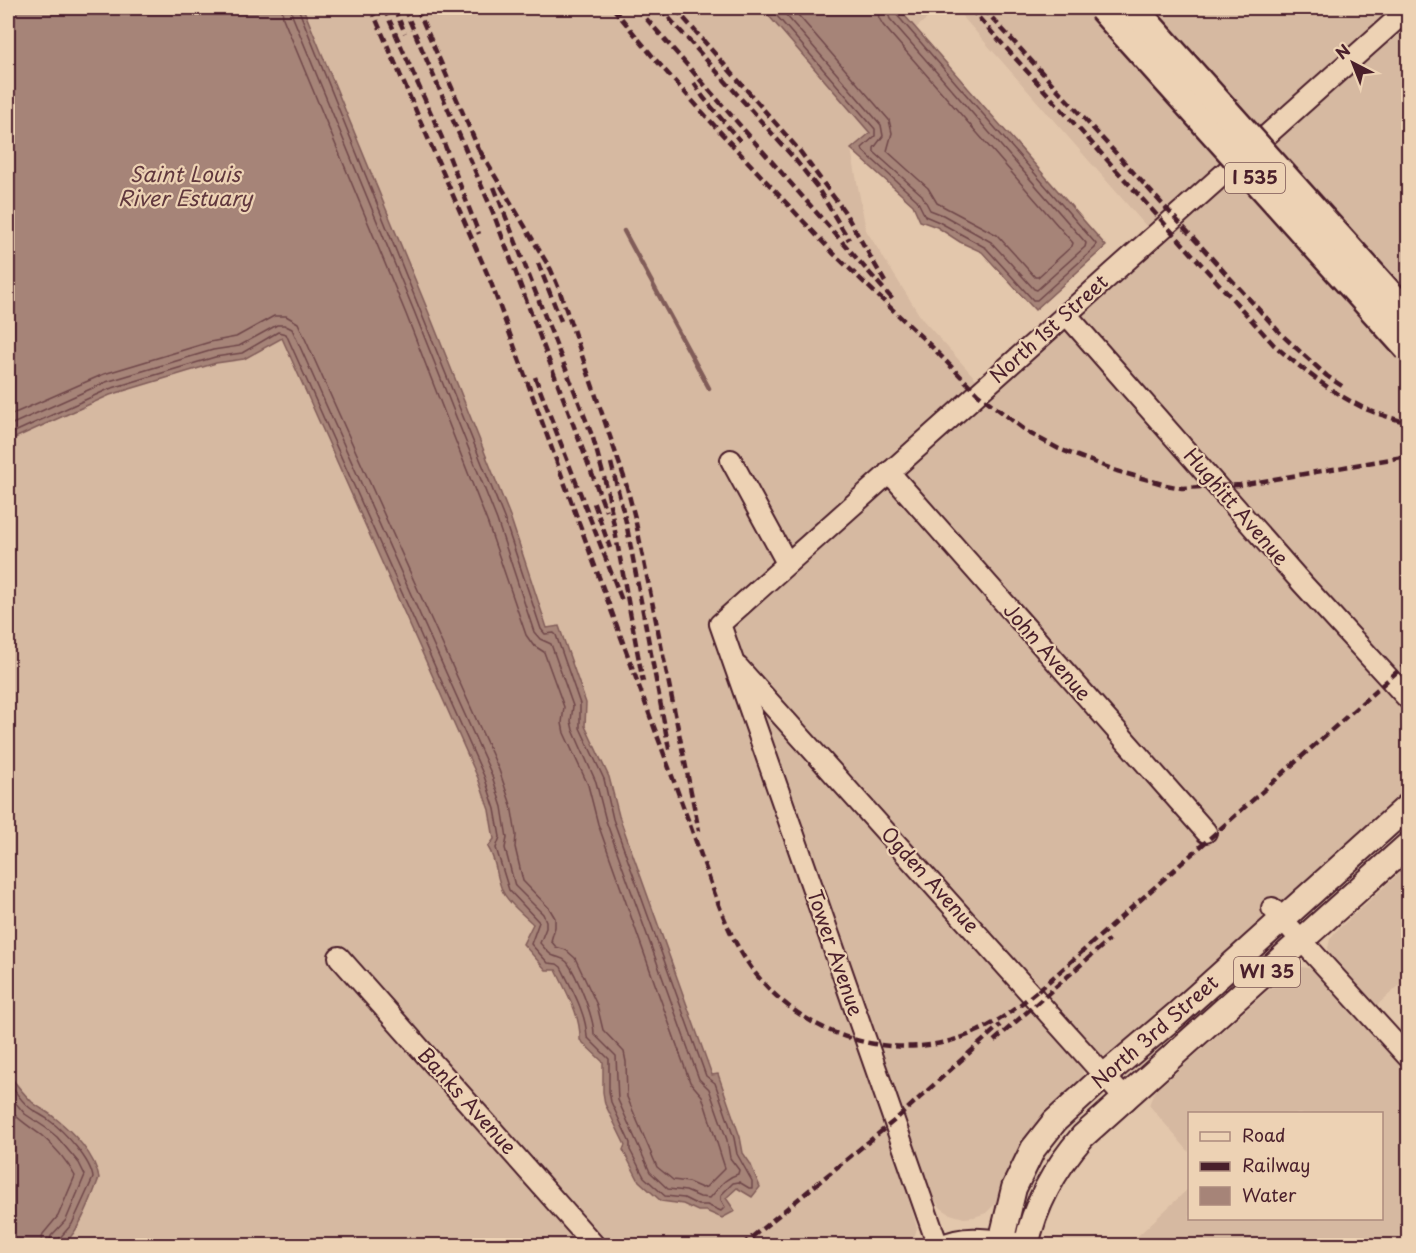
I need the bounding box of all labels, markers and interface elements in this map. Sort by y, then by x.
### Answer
north arrow [1323,33,1383,93]
text: N [1330,38,1355,64]
water label: Saint Louis River Estuary [118,157,254,213]
road number: I 535 [1225,163,1285,193]
street label: North 1st Street [982,267,1114,390]
street label: Hughitt Avenue [1177,441,1296,572]
street label: John Avenue [997,596,1099,707]
street label: Ogden Avenue [875,819,987,939]
street label: Tower Avenue [800,886,872,1020]
road number: WI 35 [1234,957,1300,987]
street label: North 3rd Street [1084,967,1225,1095]
street label: Banks Avenue [411,1040,524,1161]
legend [1188,1112,1383,1220]
text: Road [1242,1121,1286,1148]
text: Railway [1242,1151,1310,1178]
text: Water [1242,1181,1297,1208]

